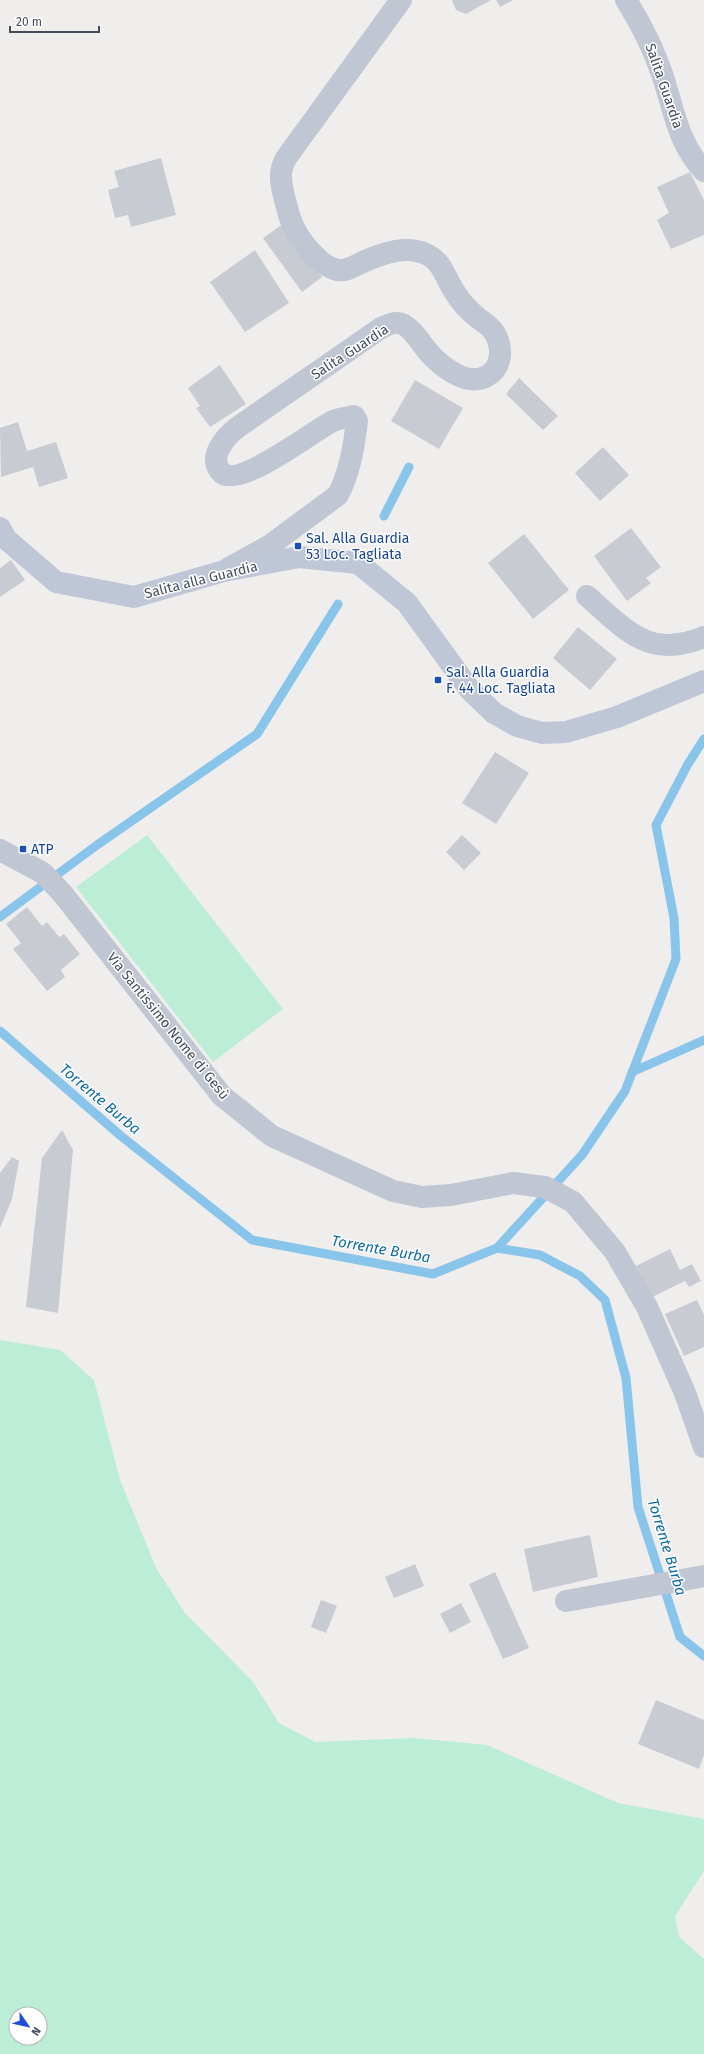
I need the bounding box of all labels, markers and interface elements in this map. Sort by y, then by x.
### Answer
scale bar [10,8,99,34]
text: 20 m [16,15,42,29]
street label: Salita Guardia [641,41,687,131]
street label: Salita Guardia [308,321,392,383]
place label: Sal. Alla Guardia 53 Loc. Tagliata [306,530,409,563]
marker: Sal. Alla Guardia 53 Loc. Tagliata [293,541,303,551]
street label: Salita alla Guardia [143,558,259,602]
place label: Sal. Alla Guardia F. 44 Loc. Tagliata [446,664,556,697]
marker: Sal. Alla Guardia F. 44 Loc. Tagliata [433,675,443,685]
place label: ATP [31,841,54,858]
marker: ATP [18,844,28,854]
street label: Via Santissimo Nome di Gesù [103,949,233,1103]
water label: Torrente Burba [56,1060,144,1138]
water label: Torrente Burba [330,1231,432,1267]
water label: Torrente Burba [644,1496,690,1598]
north arrow [8,2006,48,2046]
text: N [28,2025,43,2038]

